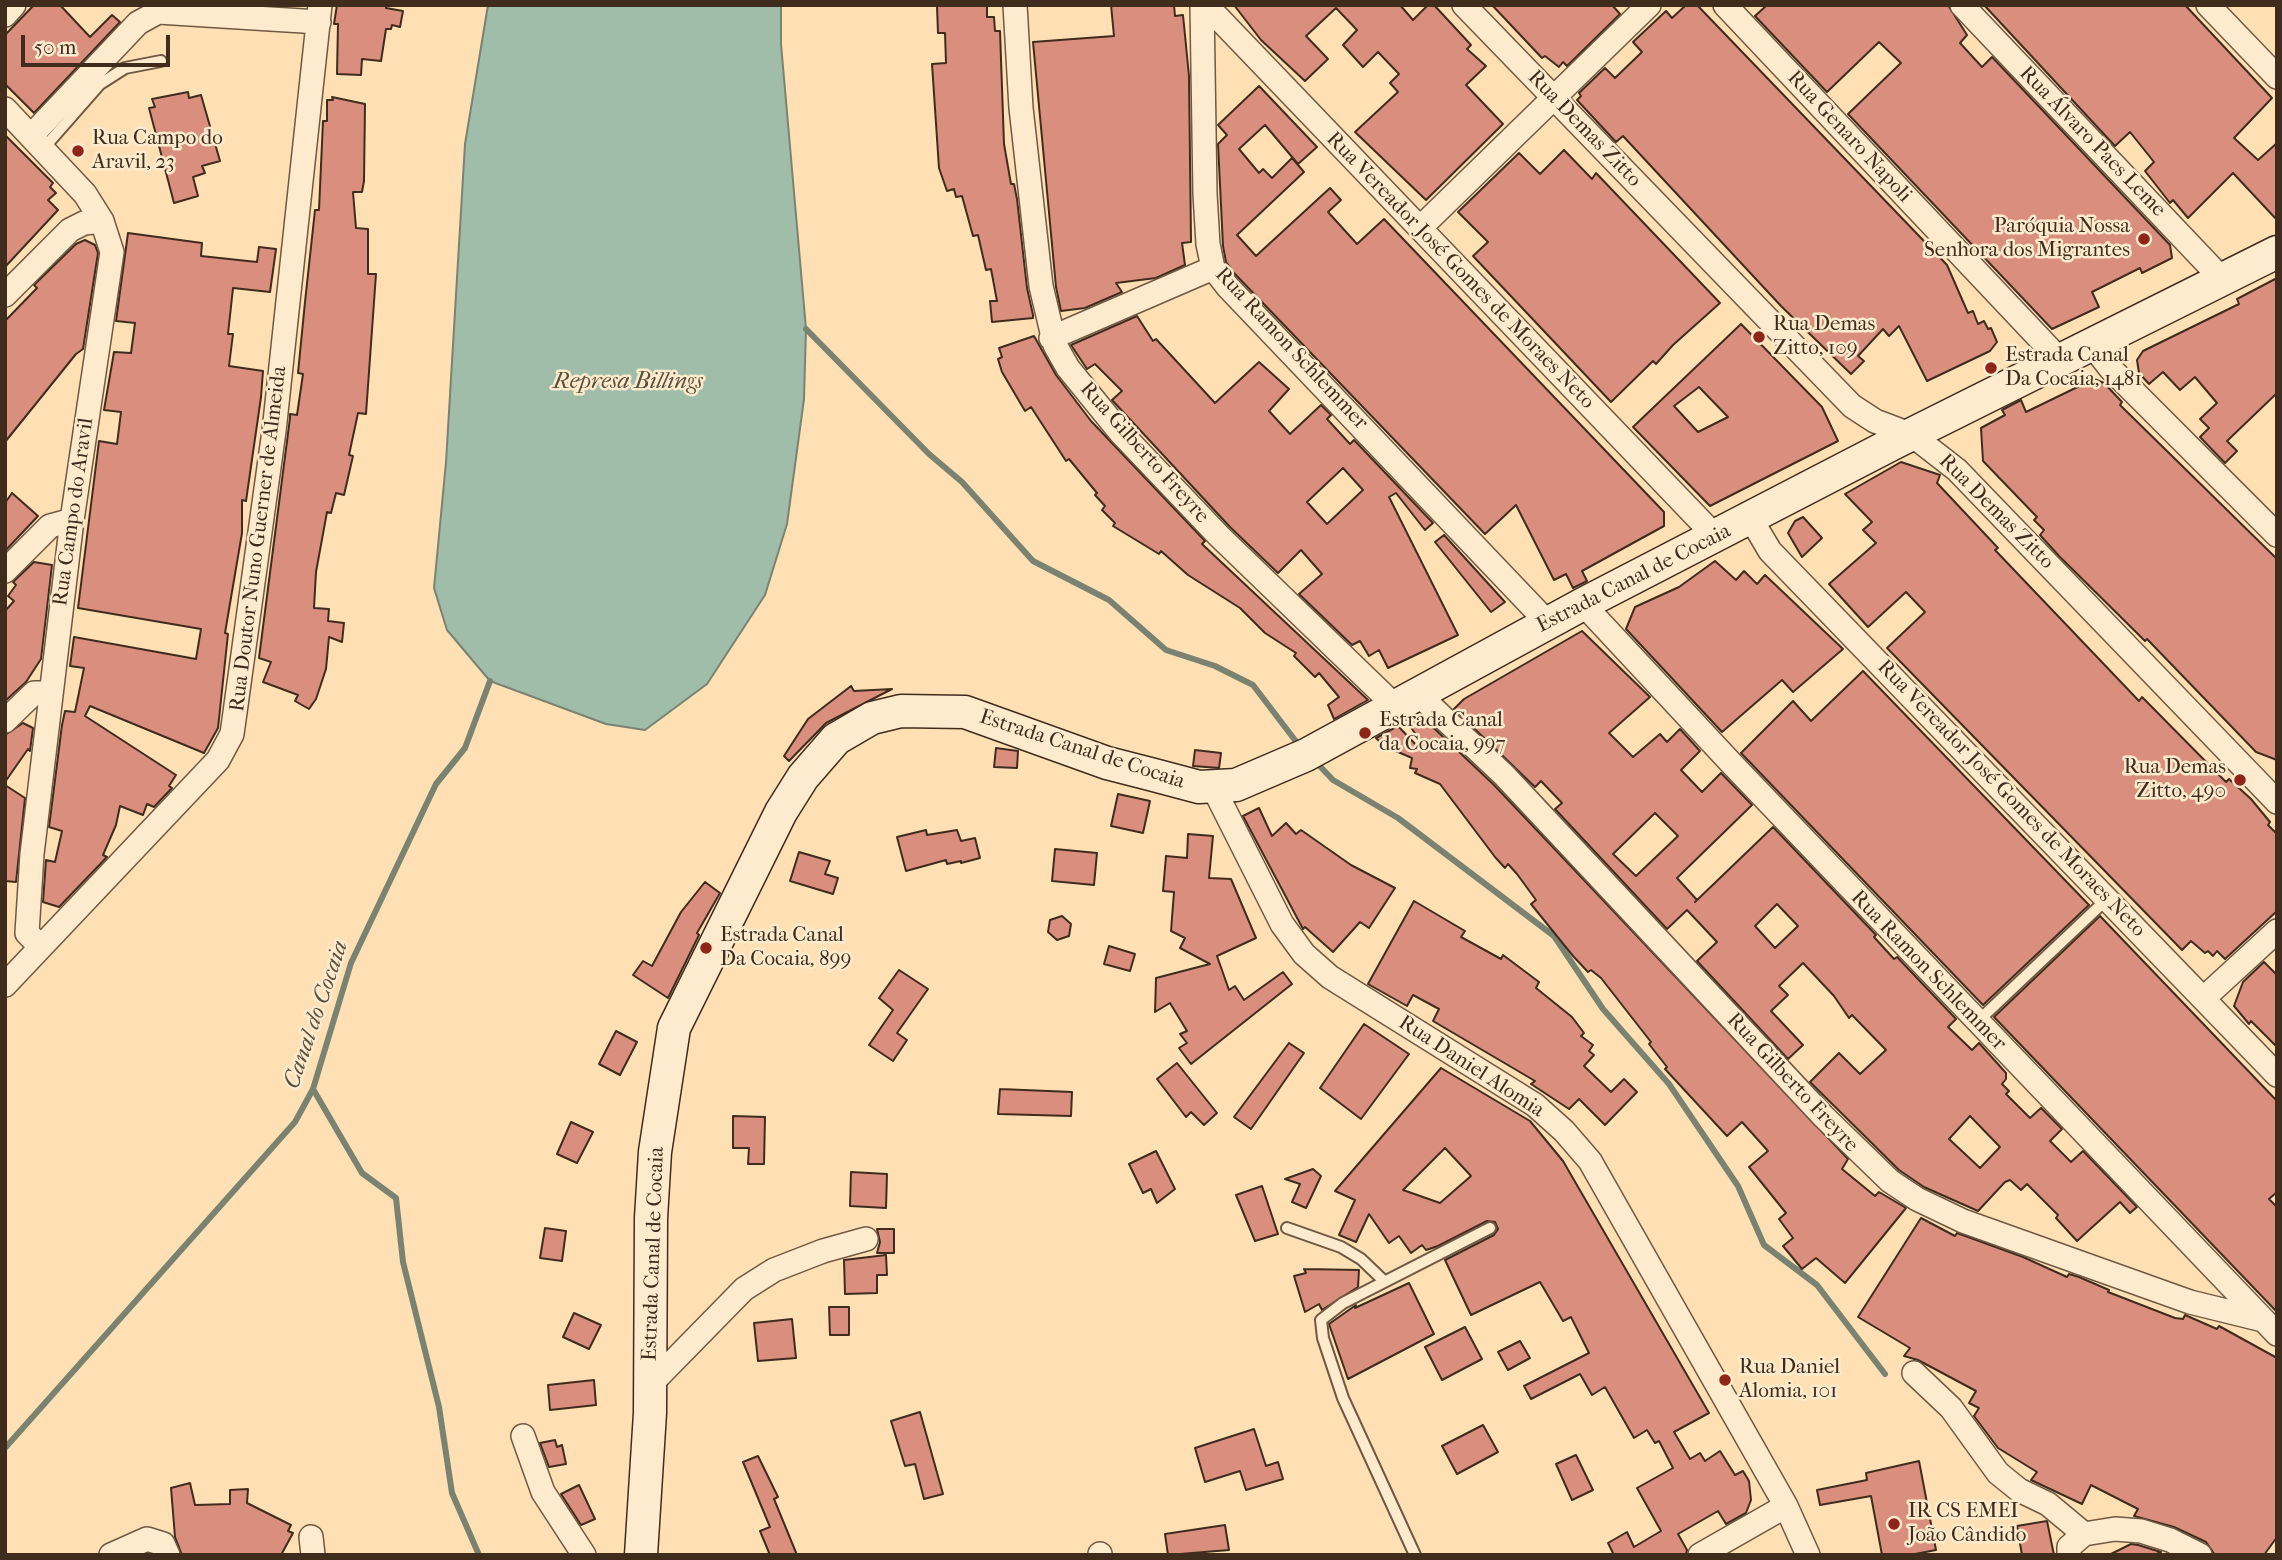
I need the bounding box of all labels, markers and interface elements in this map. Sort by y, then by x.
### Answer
scale bar [24,21,173,65]
text: 50 m [34,35,77,59]
street label: Rua Álvaro Paes Leme [2014,61,2170,223]
street label: Rua Demas Zitto [1522,65,1646,193]
street label: Rua Genaro Napoli [1781,66,1917,208]
place label: Rua Campo do Aravil, 23 [92,126,223,176]
street label: Rua Vereador José Gomes de Moraes Neto [1321,127,1599,415]
marker: Rua Campo do Aravil, 23 [70,143,86,159]
place label: Paróquia Nossa Senhora dos Migrantes [1924,214,2130,264]
marker: Paróquia Nossa Senhora dos Migrantes [2136,231,2152,247]
street label: Rua Ramon Schlemmer [1209,263,1373,435]
place label: Rua Demas Zitto, 109 [1773,312,1875,362]
marker: Rua Demas Zitto, 109 [1751,329,1767,345]
place label: Estrada Canal Da Cocaia, 1481 [2005,343,2142,393]
marker: Estrada Canal Da Cocaia, 1481 [1983,360,1999,376]
street label: Rua Doutor Nuno Guerner de Almeida [225,365,293,713]
water label: Represa Billings [553,368,703,396]
street label: Rua Gilberto Freyre [1074,377,1214,529]
street label: Rua Campo do Aravil [48,416,100,608]
street label: Rua Demas Zitto [1933,449,2059,575]
street label: Estrada Canal de Cocaia [1533,519,1735,639]
street label: Rua Vereador José Gomes de Moraes Neto [1872,655,2150,943]
street label: Estrada Canal de Cocaia [976,705,1188,795]
place label: Estrada Canal da Cocaia, 997 [1379,708,1506,758]
marker: Estrada Canal da Cocaia, 997 [1357,725,1373,741]
place label: Rua Demas Zitto, 490 [2124,755,2226,805]
marker: Rua Demas Zitto, 490 [2232,772,2248,788]
street label: Rua Ramon Schlemmer [1845,886,2011,1056]
place label: Estrada Canal Da Cocaia, 899 [720,923,852,973]
water label: Canal do Cocaia [279,938,355,1092]
marker: Estrada Canal Da Cocaia, 899 [698,940,714,956]
street label: Rua Gilberto Freyre [1721,1008,1863,1158]
street label: Rua Daniel Alomia [1393,1010,1549,1124]
street label: Estrada Canal de Cocaia [638,1146,670,1362]
place label: Rua Daniel Alomia, 101 [1739,1355,1840,1405]
marker: Rua Daniel Alomia, 101 [1717,1372,1733,1388]
place label: IR CS EMEI João Cândido [1908,1499,2027,1549]
marker: IR CS EMEI João Cândido [1886,1516,1902,1532]

